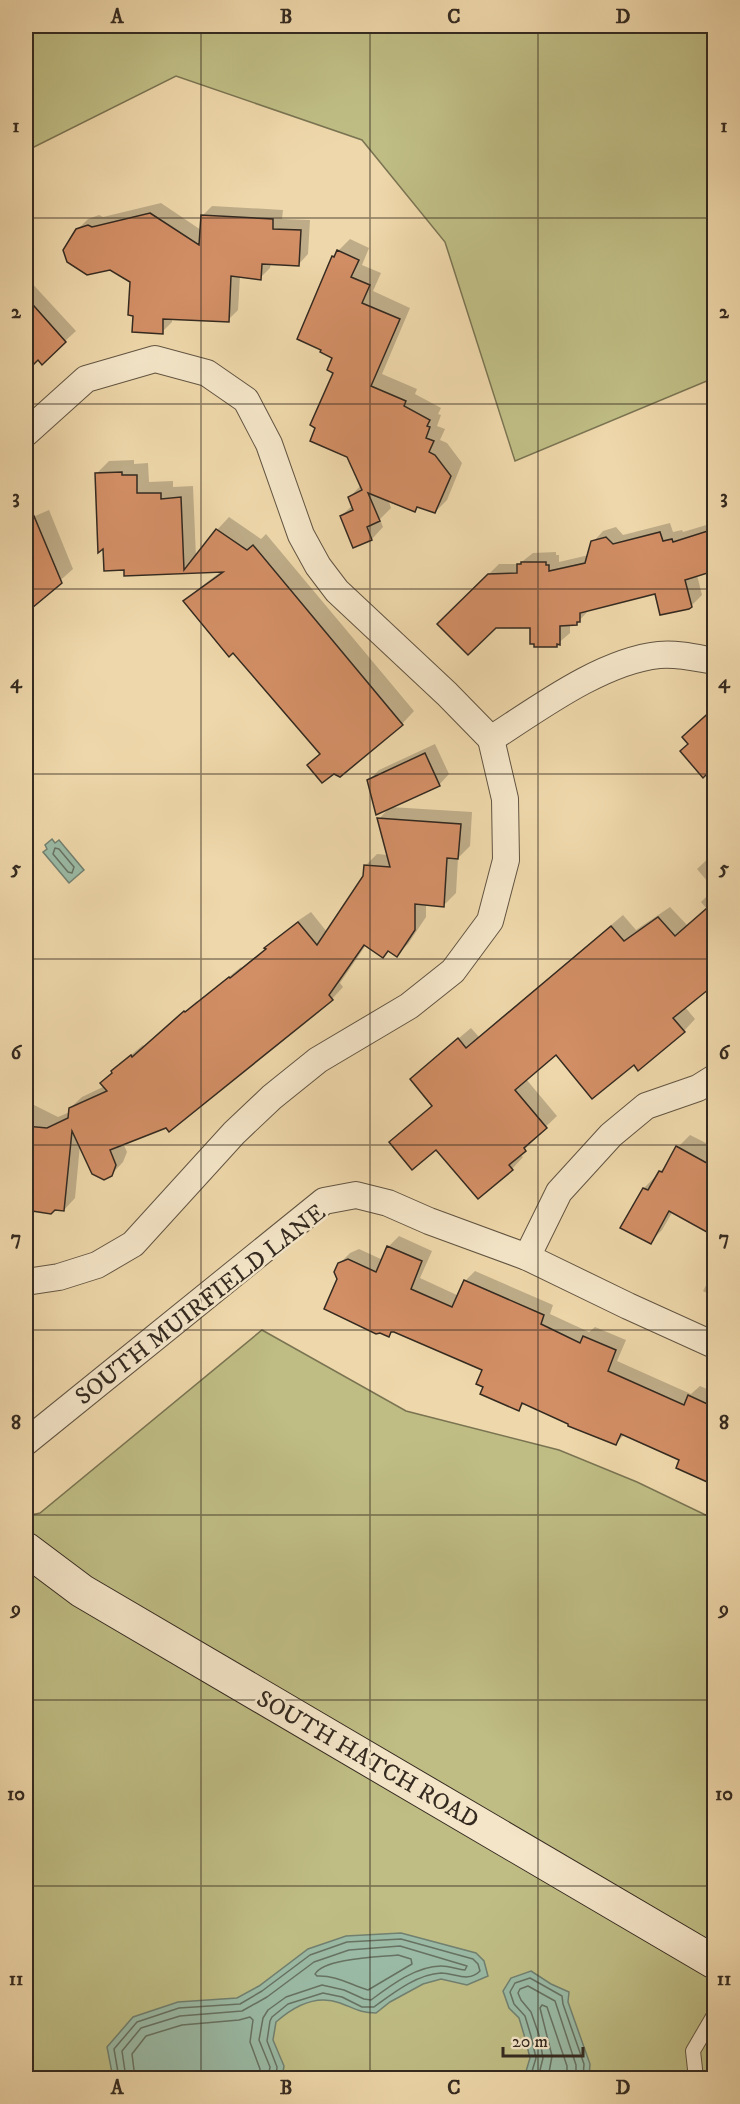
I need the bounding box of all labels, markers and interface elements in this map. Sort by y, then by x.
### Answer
text: A [110,5,125,30]
text: B [280,5,292,30]
text: C [447,5,461,30]
text: D [616,5,631,30]
text: 1 [12,114,20,139]
text: 1 [720,114,728,139]
text: 2 [11,300,22,325]
text: 2 [719,300,730,325]
text: 3 [12,485,20,510]
text: 3 [720,485,728,510]
text: 4 [10,670,23,695]
text: 4 [718,670,731,695]
text: 5 [10,856,21,881]
text: 5 [718,856,729,881]
text: 6 [11,1041,23,1066]
text: 6 [719,1041,731,1066]
street label: SOUTH MUIRFIELD LANE [69,1198,332,1412]
text: 7 [11,1226,21,1251]
text: 7 [719,1226,729,1251]
text: 8 [11,1411,21,1436]
text: 8 [719,1411,729,1436]
text: 9 [9,1597,21,1622]
text: 9 [717,1597,729,1622]
street label: SOUTH HATCH ROAD [251,1684,484,1836]
text: 10 [7,1782,25,1807]
text: 10 [715,1782,733,1807]
text: 11 [9,1967,23,1992]
text: 11 [717,1967,731,1992]
scale bar [503,2020,582,2058]
text: 20 m [512,2031,548,2053]
text: A [110,2076,125,2101]
text: B [280,2076,292,2101]
text: C [447,2076,461,2101]
text: D [616,2076,631,2101]

